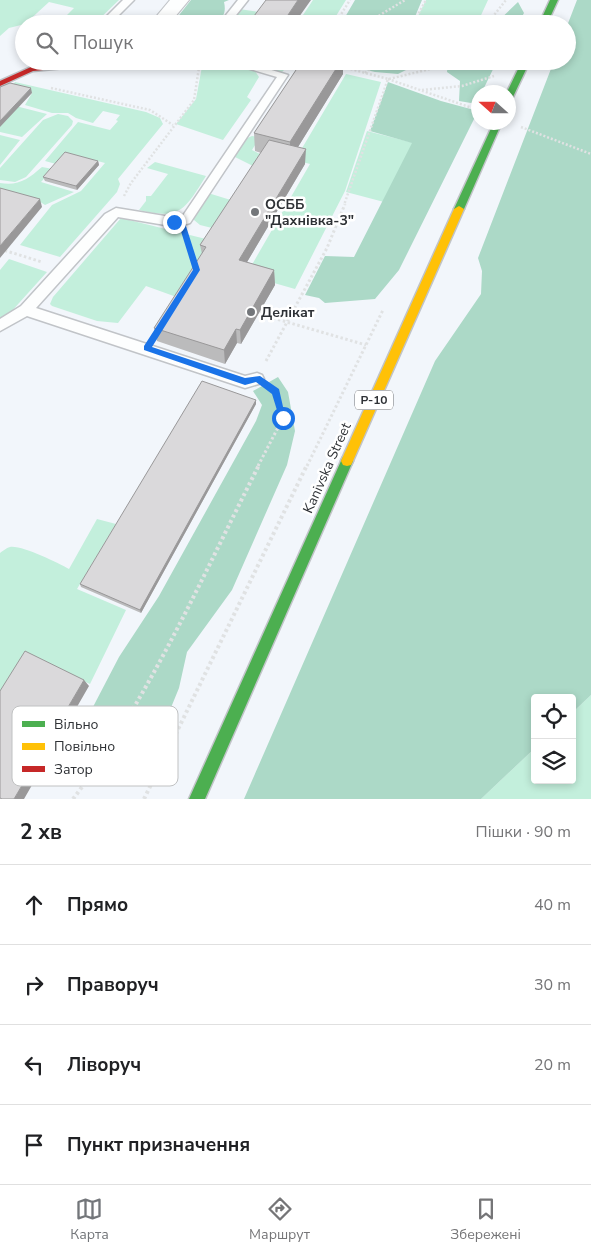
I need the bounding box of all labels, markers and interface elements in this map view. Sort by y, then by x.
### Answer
search box [15,15,576,70]
icon: search [33,29,61,57]
text: Пошук [73,30,133,56]
north arrow [471,85,516,130]
place label: ОСББ "Дахнівка-3" [265,195,354,230]
marker: ОСББ "Дахнівка-3" [249,206,261,218]
route end [163,211,186,234]
place label: Делікат [261,303,315,322]
marker: Делікат [245,306,257,318]
road number: Р-10 [355,390,393,410]
route start [272,407,295,430]
street label: Kanivska Street [299,420,356,516]
map controls [531,694,576,784]
button: locate [531,694,576,739]
legend [12,706,178,786]
text: Вільно [54,715,99,734]
text: Повільно [54,737,115,756]
button: layers [531,739,576,784]
text: Затор [54,760,93,779]
text: 2 хв [20,818,62,846]
text: Пішки · 90 m [476,821,571,843]
icon: ahead [20,891,48,919]
text: Прямо [67,892,128,918]
text: 40 m [534,894,571,916]
icon: right [20,971,48,999]
text: Праворуч [67,972,159,998]
text: 30 m [534,974,571,996]
icon: left [20,1051,48,1079]
text: Ліворуч [67,1052,141,1078]
text: 20 m [534,1054,571,1076]
icon: arrive [20,1131,48,1159]
text: Пункт призначення [67,1132,250,1158]
tab: Карта [70,1195,109,1244]
tab: Маршрут [249,1195,310,1244]
tab: Збережені [450,1195,521,1244]

